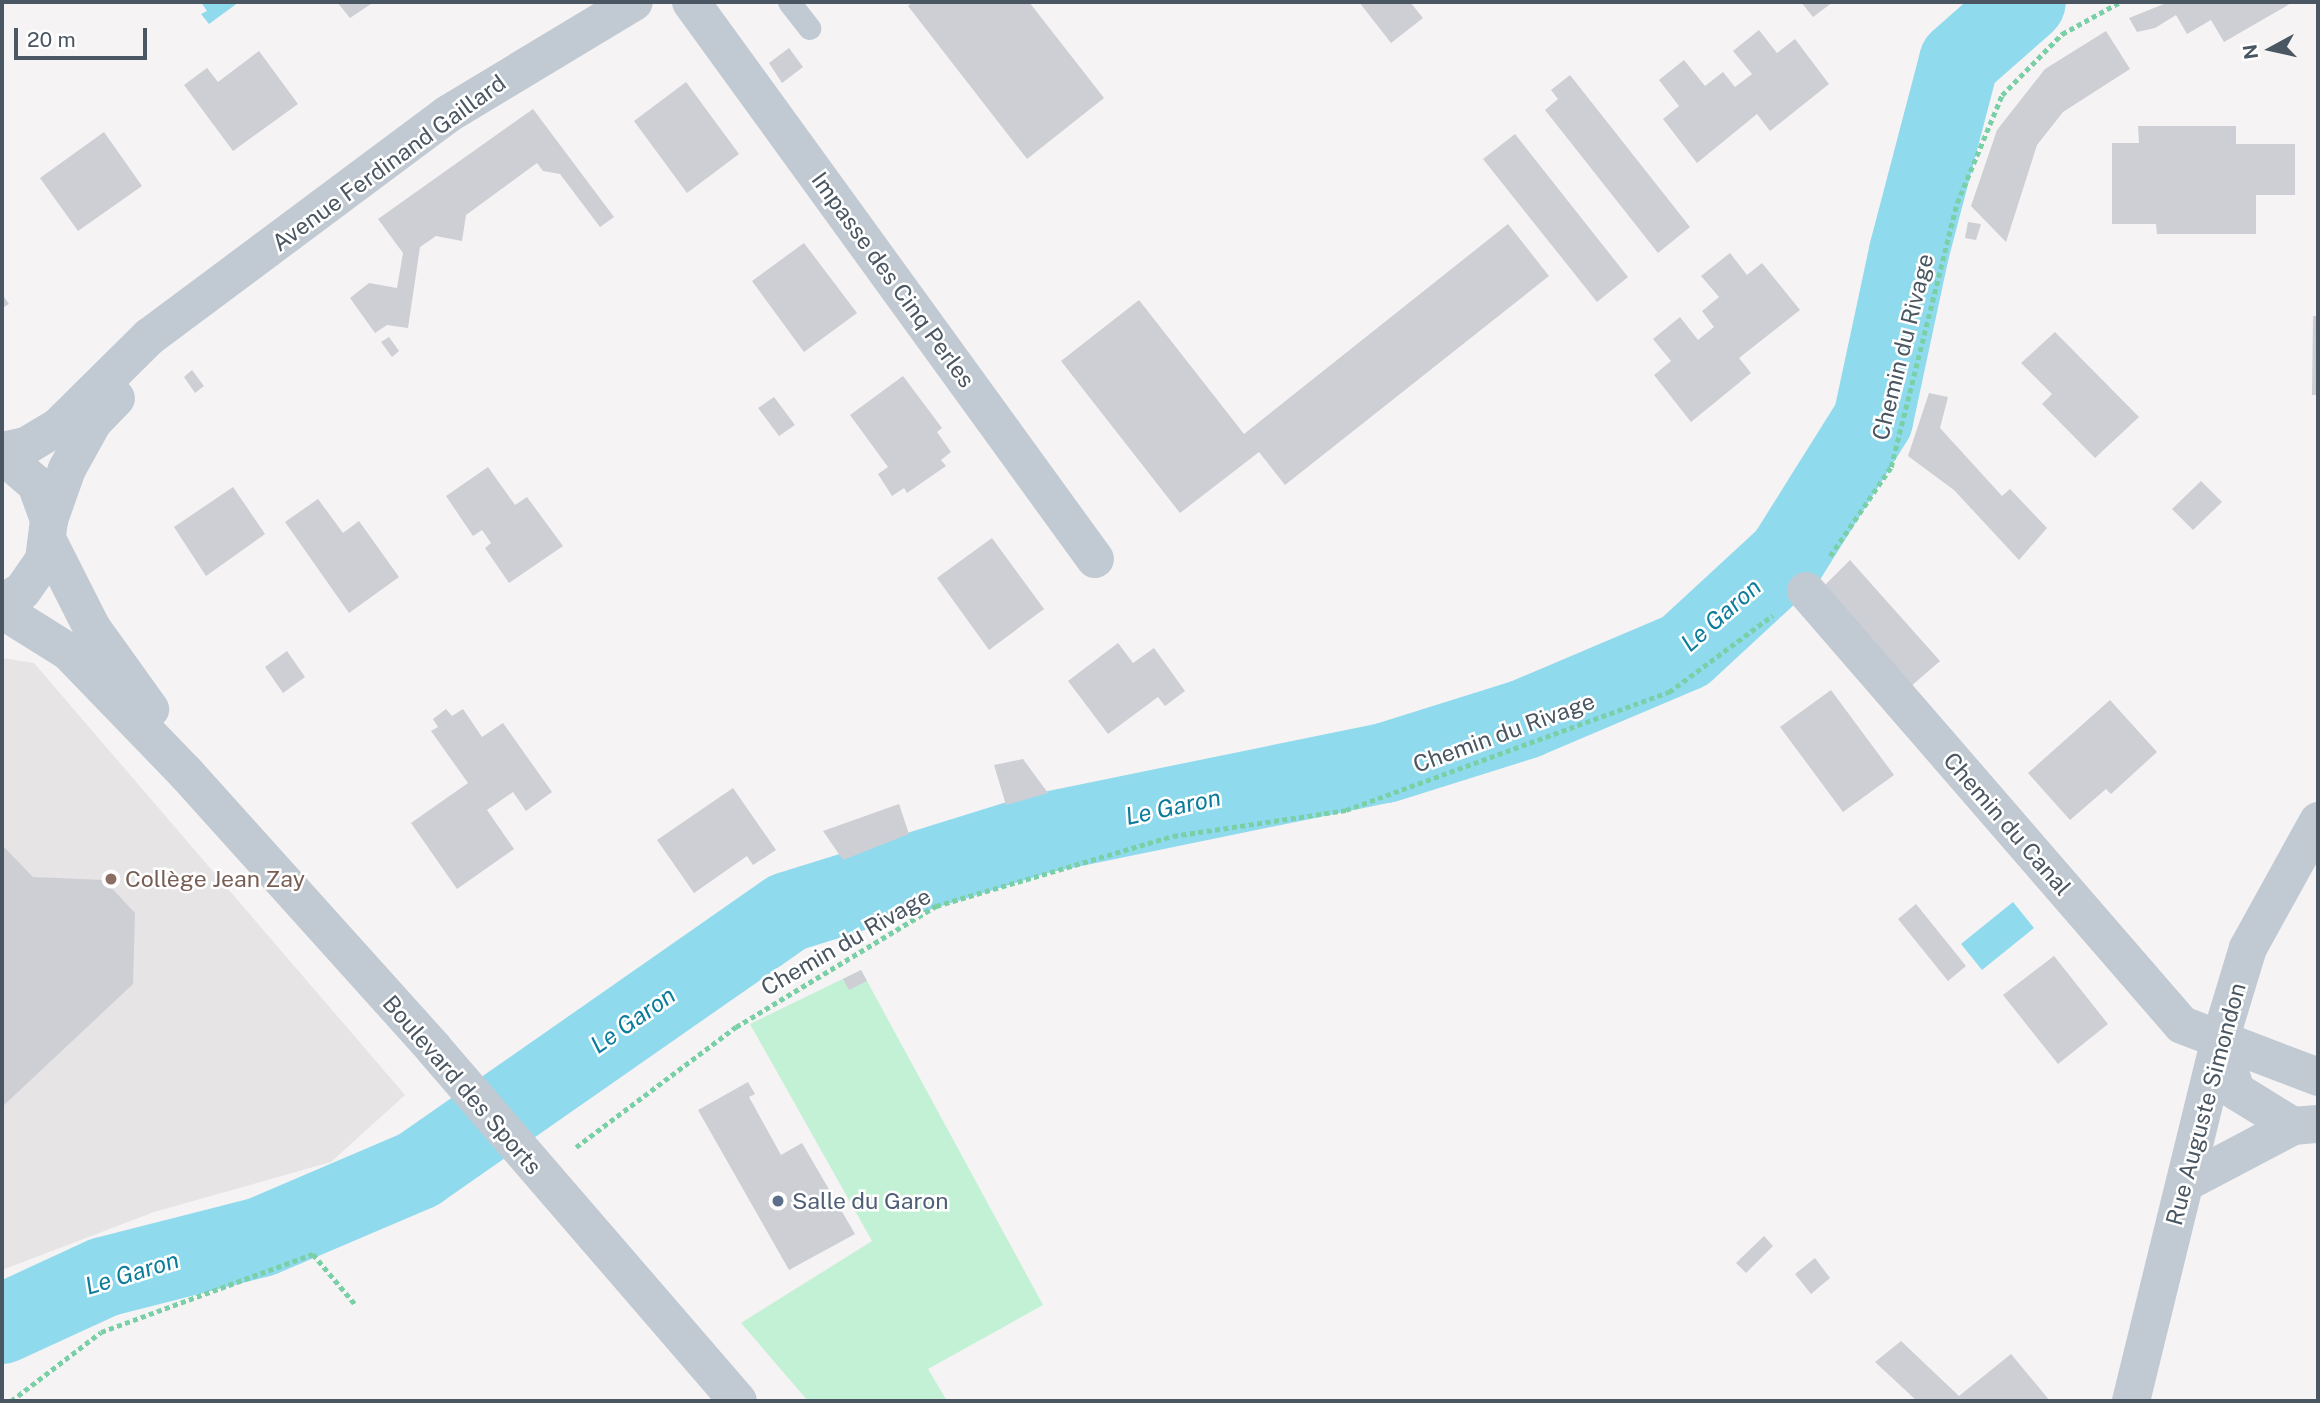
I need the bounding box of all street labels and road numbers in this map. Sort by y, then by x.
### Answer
street label: Avenue Ferdinand Gaillard [267,69,511,257]
street label: Impasse des Cinq Perles [805,167,981,393]
street label: Chemin du Rivage [1866,251,1940,443]
street label: Chemin du Rivage [1409,687,1599,779]
street label: Chemin du Canal [1937,747,2077,901]
street label: Chemin du Rivage [756,882,936,1002]
street label: Rue Auguste Simondon [2160,980,2252,1228]
street label: Boulevard des Sports [377,990,547,1180]

